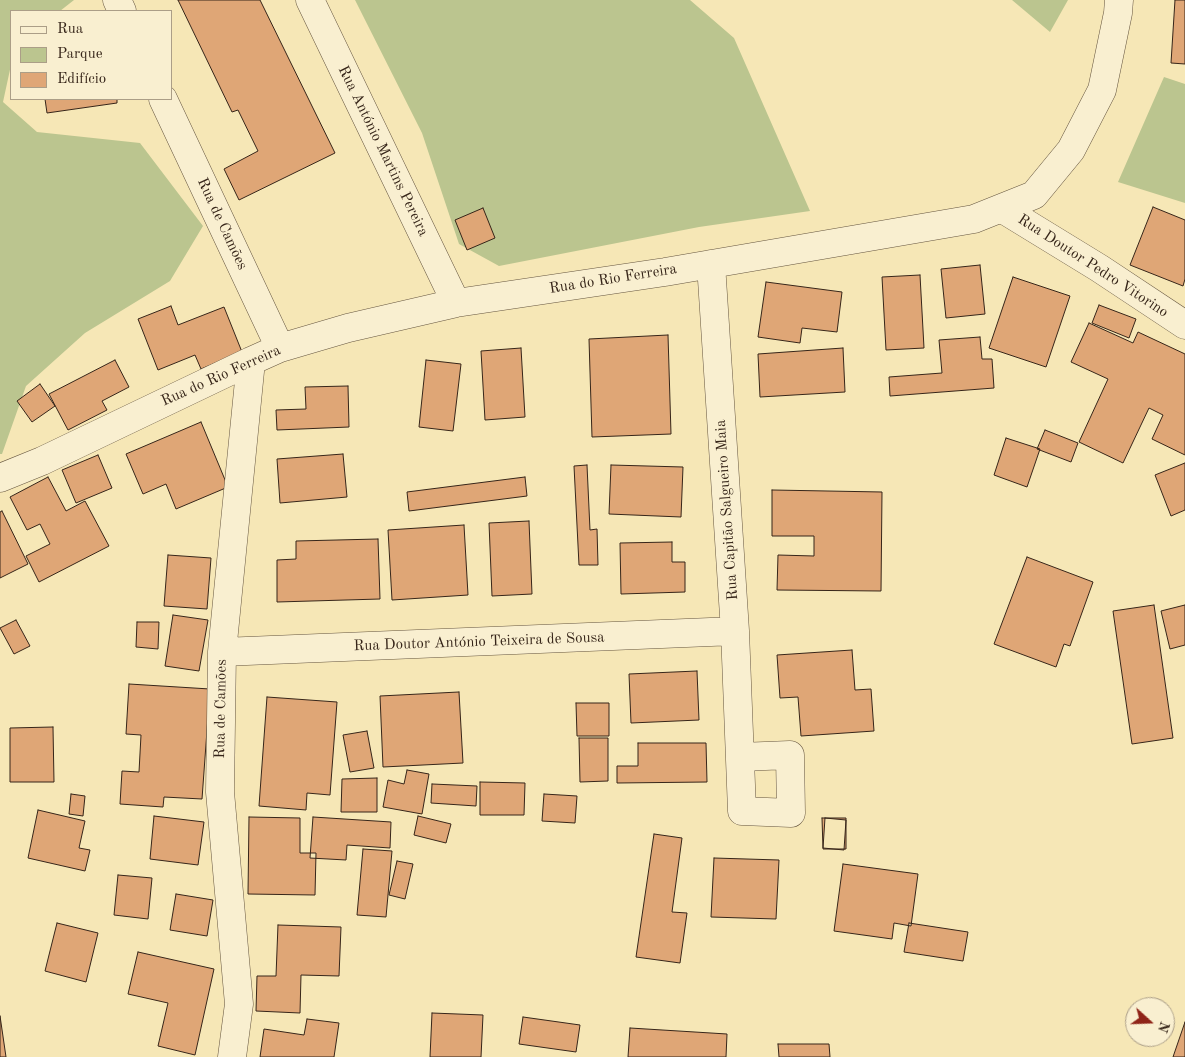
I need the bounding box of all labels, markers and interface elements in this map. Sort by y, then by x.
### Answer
legend [10,10,172,100]
text: Rua [57,22,83,37]
text: Parque [57,47,103,62]
street label: Rua António Martins Pereira [334,63,432,239]
text: Edifício [57,72,106,87]
street label: Rua de Camões [193,175,251,273]
street label: Rua Doutor Pedro Vitorino [1014,211,1172,321]
street label: Rua do Rio Ferreira [548,260,678,298]
street label: Rua do Rio Ferreira [158,342,284,410]
street label: Rua Capitão Salgueiro Maia [712,419,742,601]
street label: Rua Doutor António Teixeira de Sousa [353,629,605,655]
street label: Rua de Camões [211,659,231,759]
north arrow [1125,997,1175,1047]
text: N [1155,1019,1172,1034]

